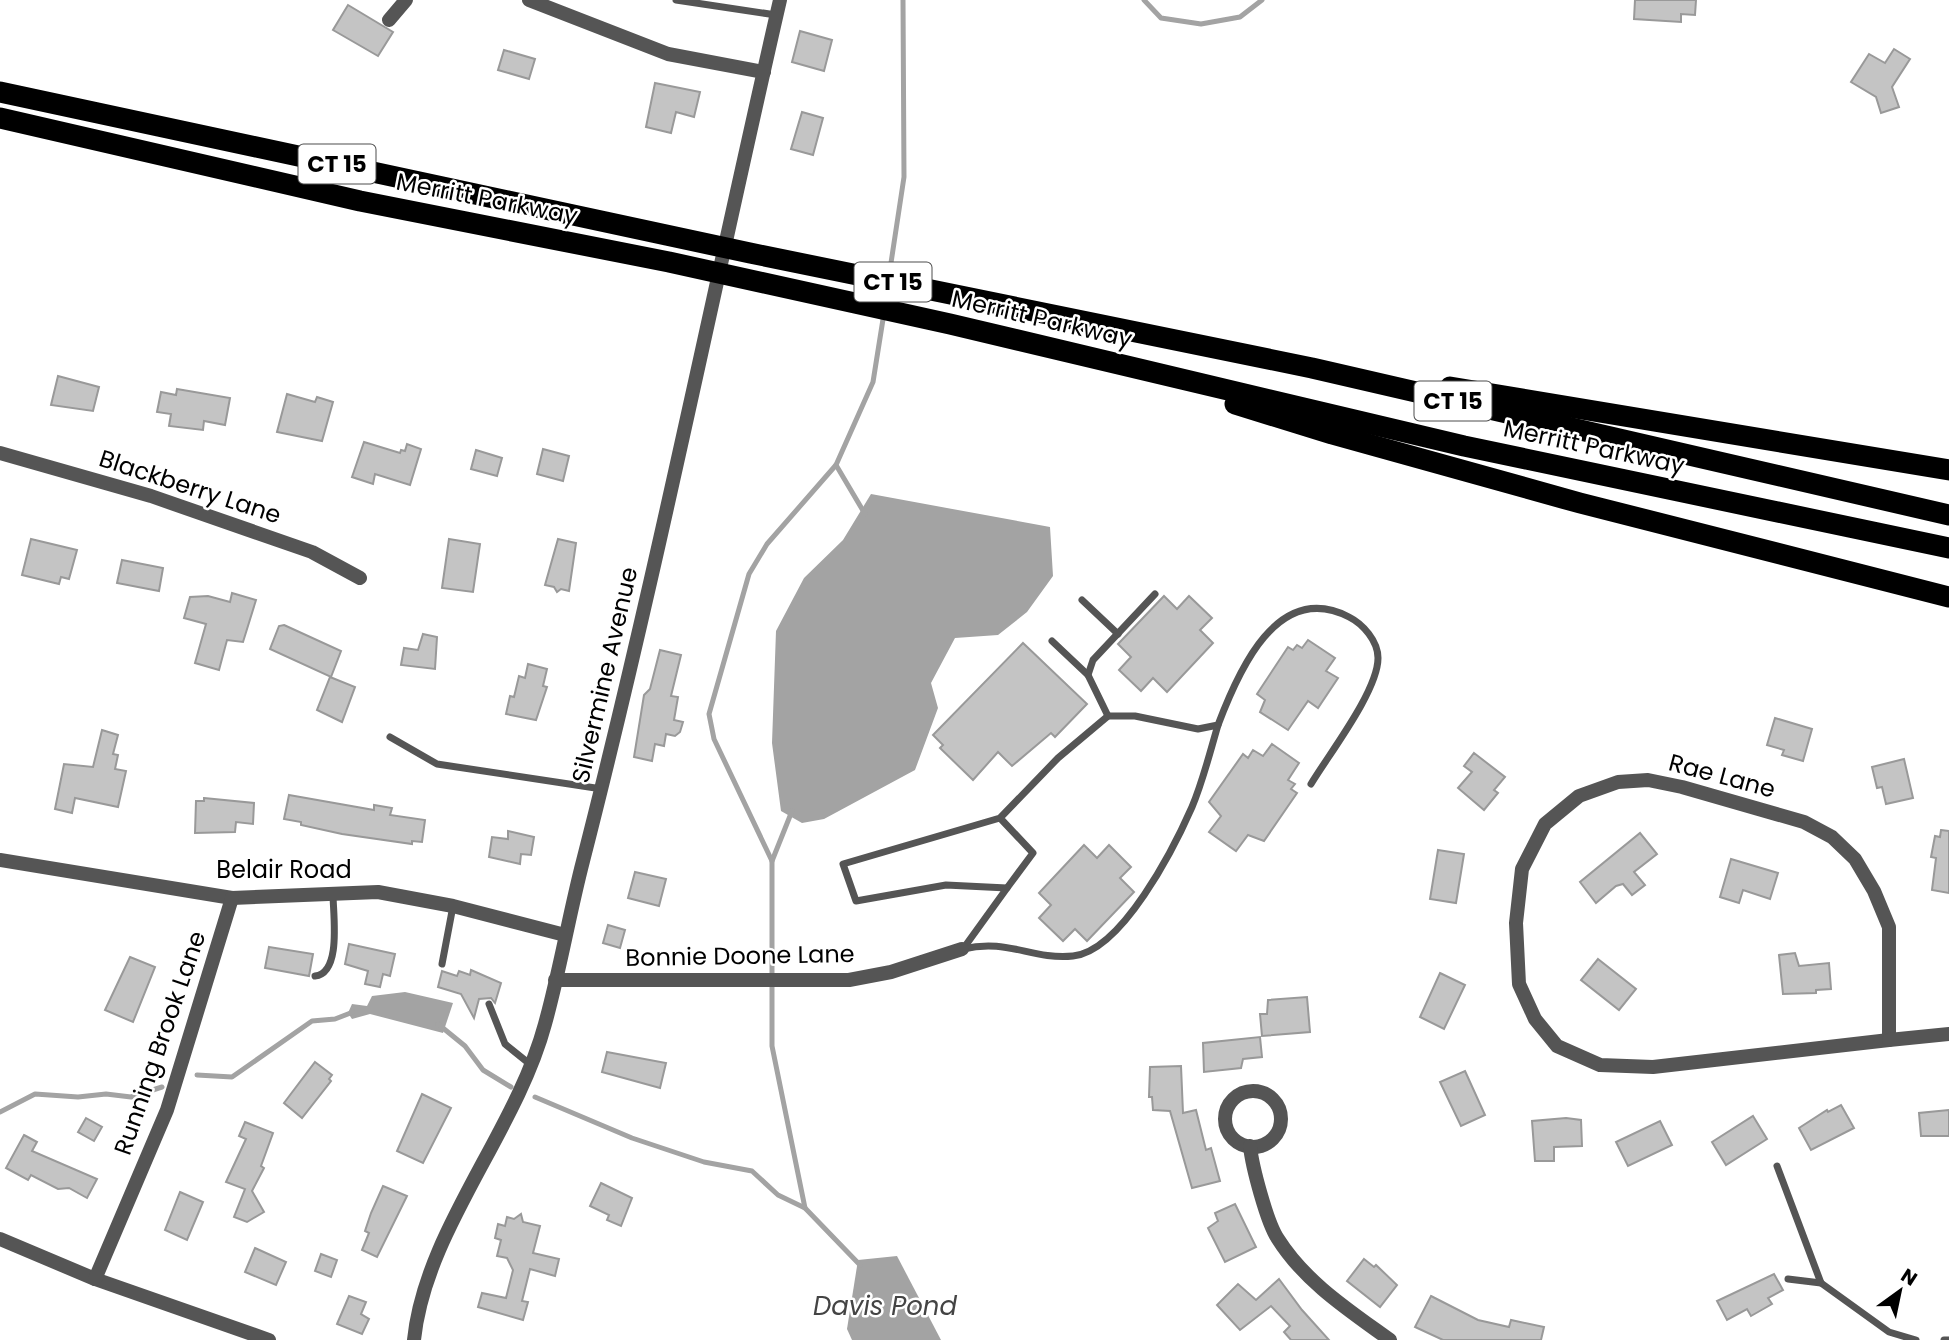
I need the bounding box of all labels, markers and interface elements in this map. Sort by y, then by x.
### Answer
road number: CT 15 [298,144,376,183]
street label: Merritt Parkway [394,165,581,232]
road number: CT 15 [854,262,931,302]
street label: Merritt Parkway [949,282,1136,355]
road number: CT 15 [1414,382,1492,420]
street label: Merritt Parkway [1501,411,1688,482]
street label: Blackberry Lane [95,442,285,532]
street label: Silvermine Avenue [564,564,645,786]
street label: Rae Lane [1665,745,1779,806]
street label: Belair Road [216,853,352,886]
street label: Running Brook Lane [106,927,213,1159]
street label: Bonnie Doone Lane [625,937,855,974]
north arrow [1865,1256,1935,1326]
text: N [1896,1262,1922,1292]
water label: Davis Pond [813,1288,958,1324]

